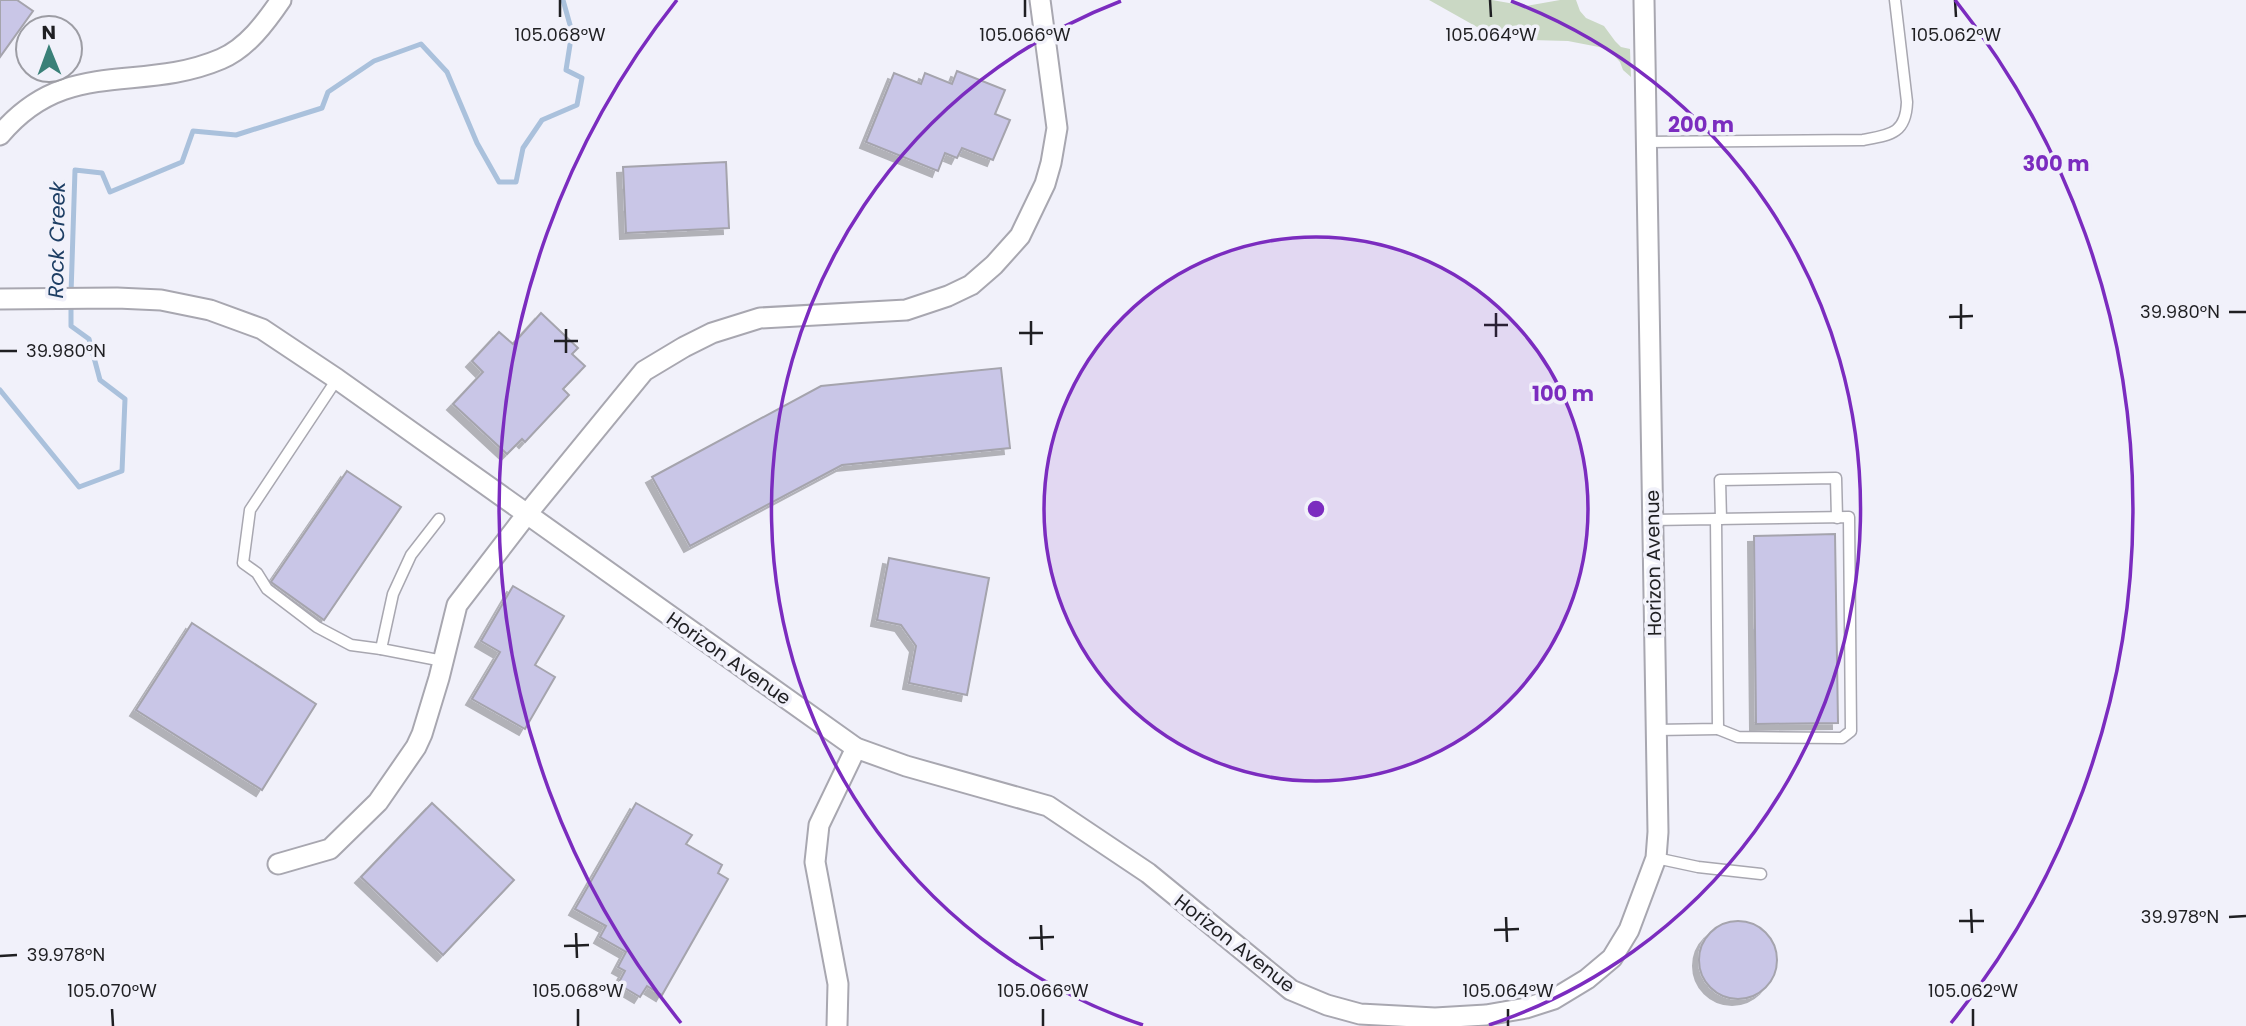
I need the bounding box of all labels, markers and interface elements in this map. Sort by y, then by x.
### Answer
north arrow [14,14,84,84]
text: N [41,19,56,46]
text: 105.068°W [514,22,606,47]
text: 105.066°W [979,22,1071,47]
text: 105.064°W [1445,22,1537,47]
text: 105.062°W [1911,22,2002,47]
text: 200 m [1668,110,1734,139]
text: 300 m [2023,149,2089,178]
water label: Rock Creek [41,180,72,299]
text: 39.980°N [2140,299,2220,324]
text: 39.980°N [26,338,106,363]
text: 100 m [1532,379,1594,408]
street label: Horizon Avenue [1639,490,1668,636]
centre of rings [1304,497,1328,521]
street label: Horizon Avenue [661,605,796,711]
street label: Horizon Avenue [1169,888,1301,999]
text: 39.978°N [2141,904,2219,929]
text: 39.978°N [27,942,105,967]
text: 105.070°W [67,978,157,1003]
text: 105.068°W [532,978,624,1003]
text: 105.066°W [997,978,1089,1003]
text: 105.064°W [1462,978,1554,1003]
text: 105.062°W [1928,978,2019,1003]

